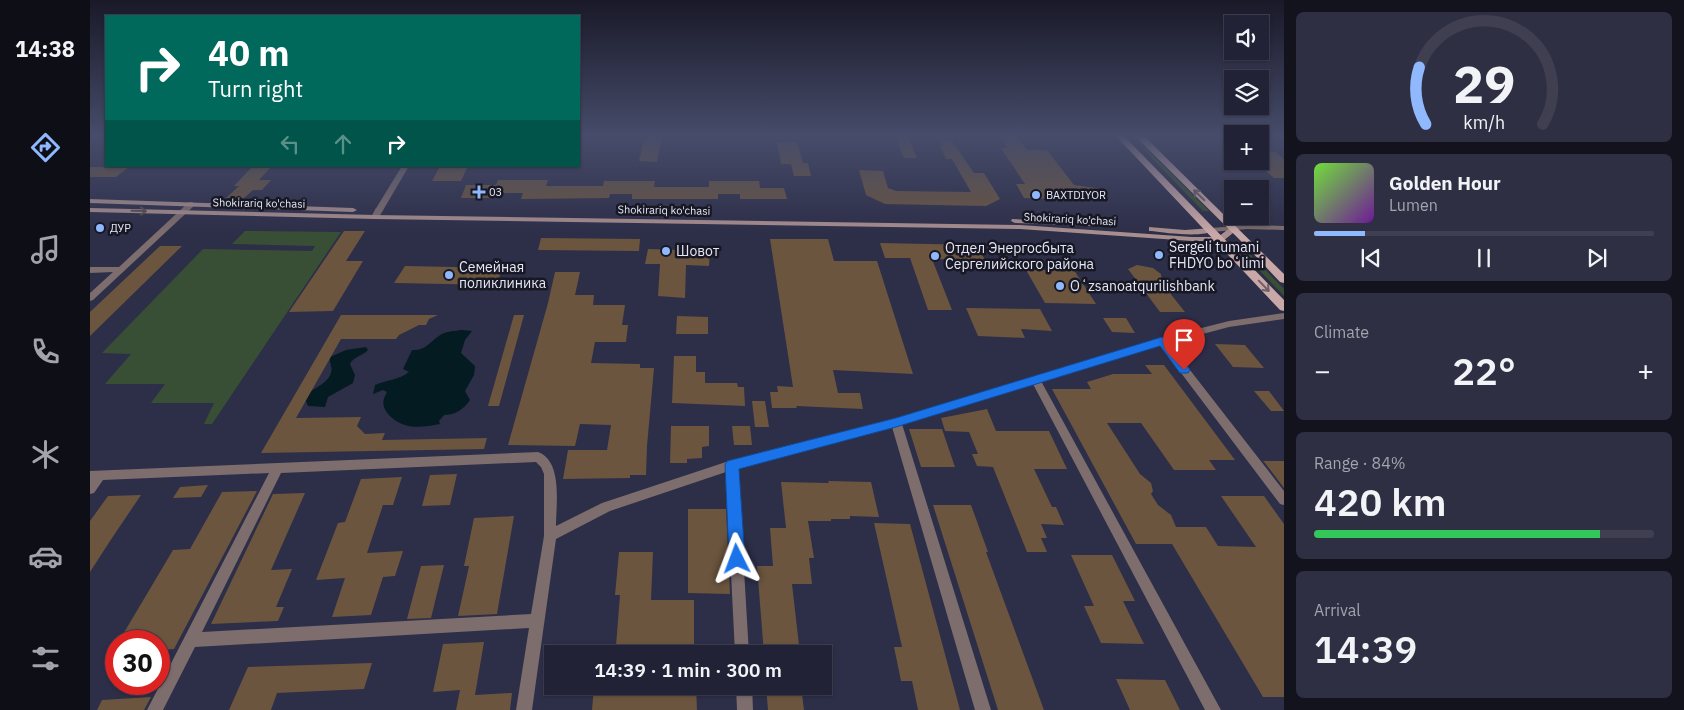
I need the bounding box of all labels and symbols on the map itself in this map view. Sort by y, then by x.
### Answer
place label: 03 [489,185,502,199]
marker: 03 [473,186,485,198]
place label: BAXTDIYOR [1046,188,1106,202]
marker: BAXTDIYOR [1030,189,1042,201]
one-way arrow [1193,189,1205,201]
street label: Shokirariq ko'chasi [213,195,305,211]
street label: Shokirariq ko'chasi [618,202,710,218]
one-way arrow [130,206,146,216]
street label: Shokirariq ko'chasi [1023,210,1117,228]
place label: ДУР [110,221,131,235]
marker: ДУР [94,222,106,234]
place label: Sergeli tumani FHDYO boʻlimi [1169,238,1264,272]
place label: Отдел Энергосбыта Сергелийского района [945,239,1095,273]
place label: Шовот [676,242,720,260]
marker: Шовот [660,245,672,257]
marker: Sergeli tumani FHDYO boʻlimi [1153,249,1165,261]
marker: Отдел Энергосбыта Сергелийского района [929,250,941,262]
place label: Семейная поликлиника [459,258,547,292]
marker: Семейная поликлиника [443,269,455,281]
place label: Oʻzsanoatqurilishbank [1070,277,1216,295]
one-way arrow [1258,279,1270,292]
marker: Oʻzsanoatqurilishbank [1054,280,1066,292]
pin [1163,319,1205,370]
position arrow [710,532,762,584]
speed limit sign: 30 [105,630,170,695]

